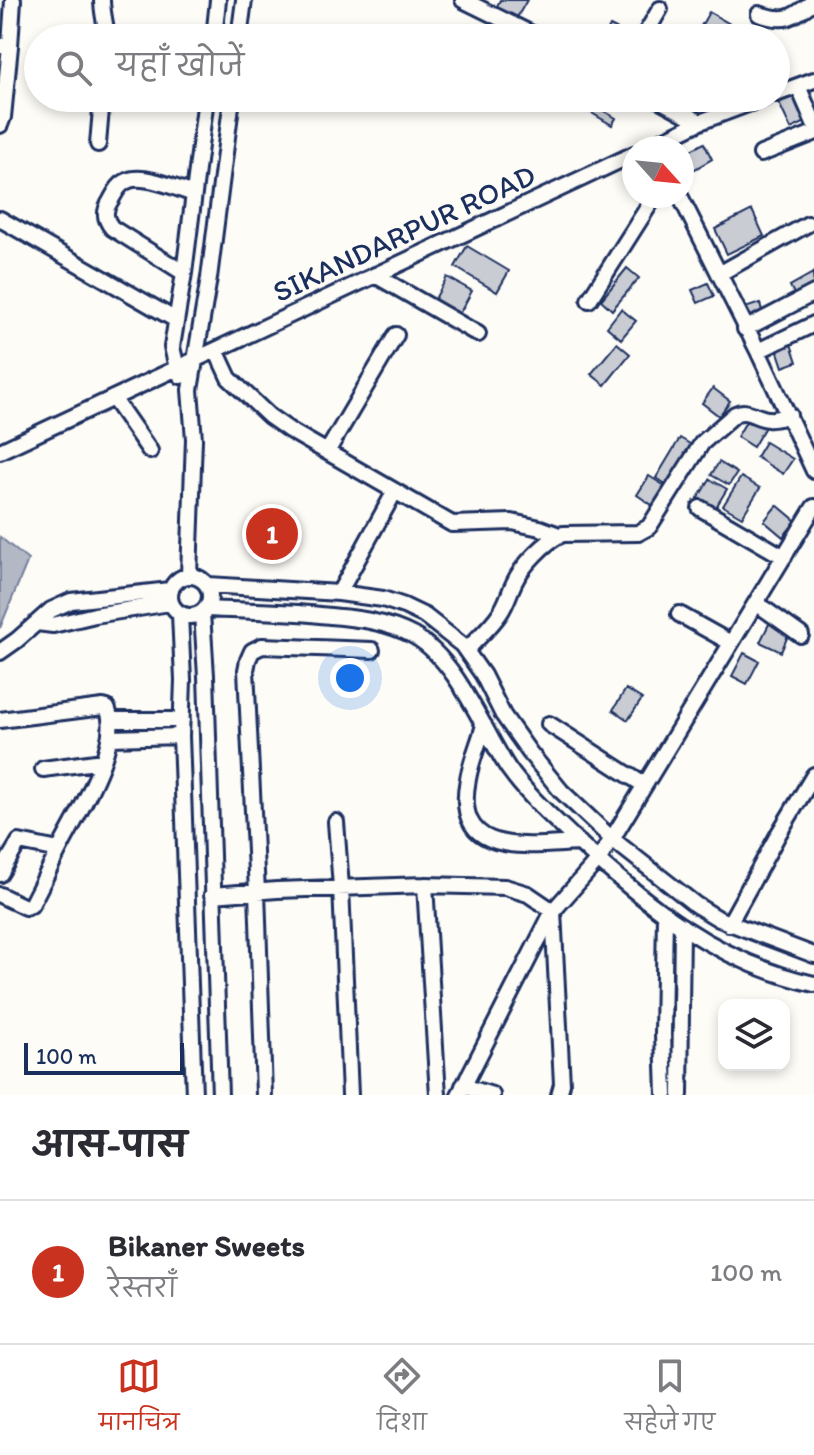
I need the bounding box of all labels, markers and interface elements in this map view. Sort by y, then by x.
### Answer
search box [24,24,790,112]
icon: search [52,46,96,90]
text: यहाँ खोजें [116,47,244,84]
north arrow [622,136,694,208]
street label: SIKANDARPUR ROAD [267,156,541,310]
pin: 1 [246,504,298,564]
your location [330,658,370,698]
map controls [718,999,790,1071]
button: layers [718,999,790,1071]
scale bar [24,1039,184,1075]
text: 100 m [36,1043,97,1070]
text: आस-पास [32,1124,187,1165]
text: Bikaner Sweets [108,1227,305,1264]
text: 1 [52,1256,64,1288]
text: 100 m [710,1256,782,1288]
text: रेस्तराँ [108,1272,177,1304]
tab: मानचित्र [99,1354,179,1447]
tab: दिशा [377,1354,427,1447]
tab: सहेजे गए [625,1354,715,1447]

